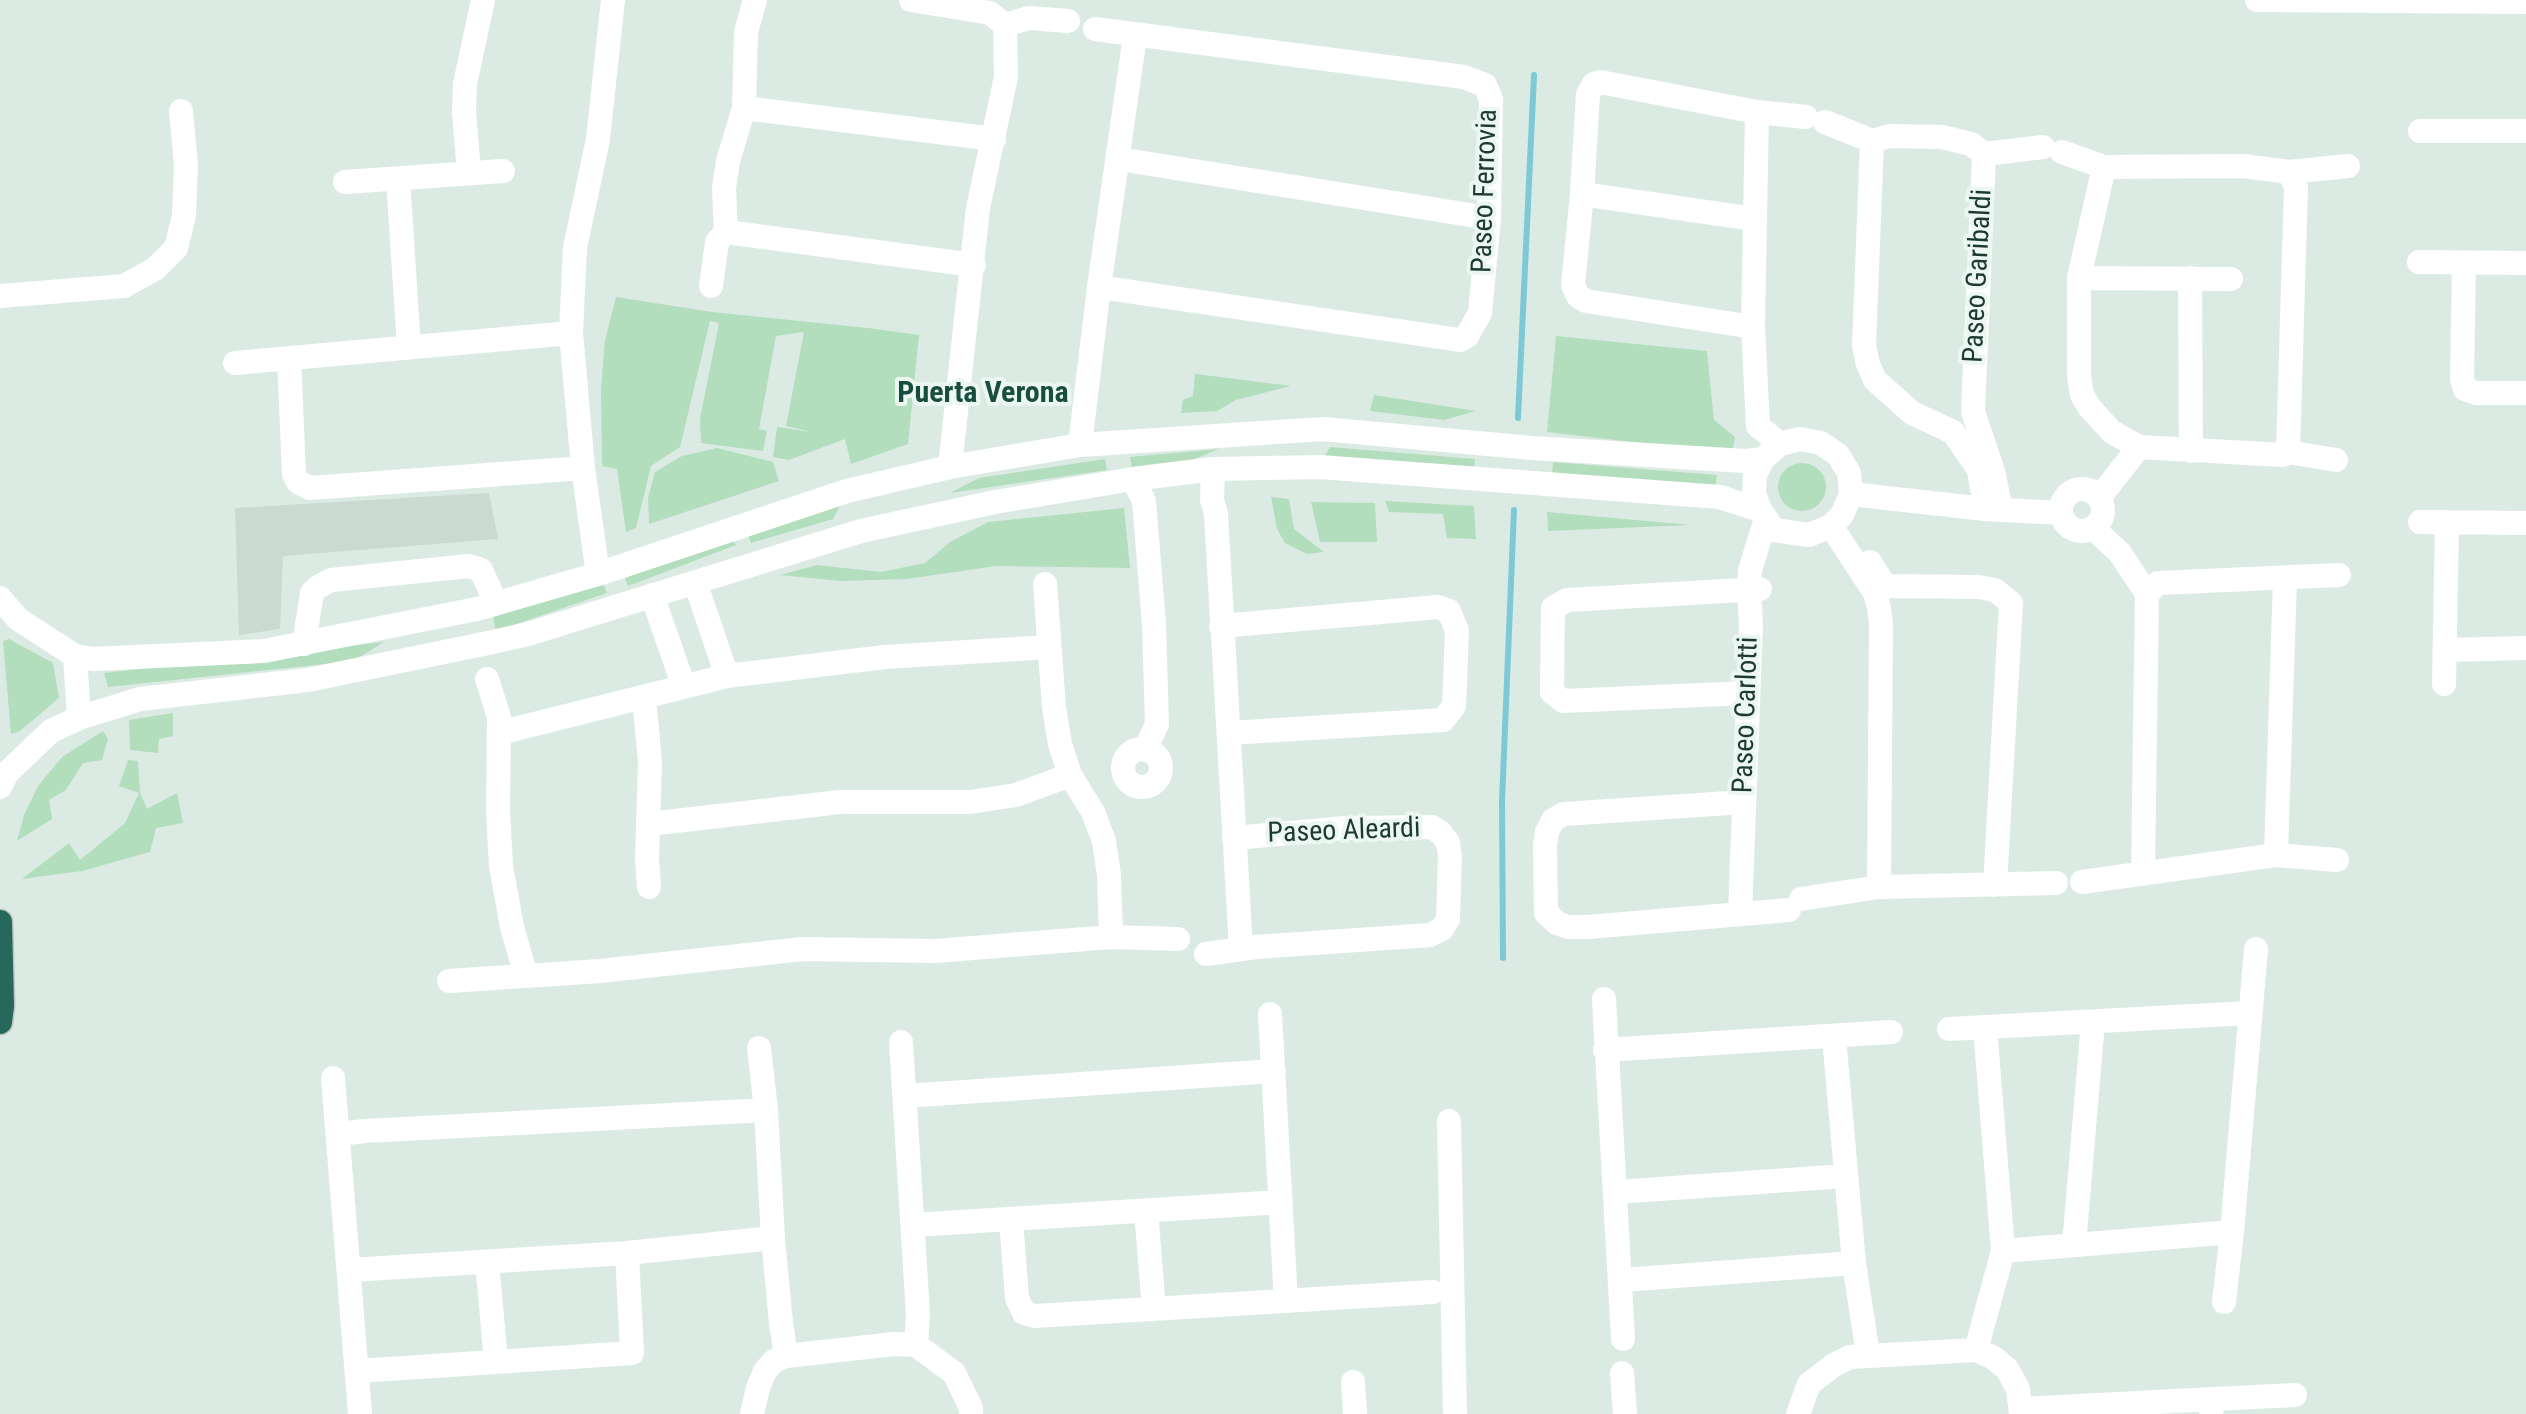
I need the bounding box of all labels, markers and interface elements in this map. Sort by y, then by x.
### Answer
street label: Paseo Ferrovia [1466,109,1506,273]
street label: Paseo Garibaldi [1958,188,2000,364]
district label: Puerta Verona [897,376,1069,412]
street label: Paseo Carlotti [1727,636,1767,794]
street label: Paseo Aleardi [1267,813,1421,851]

